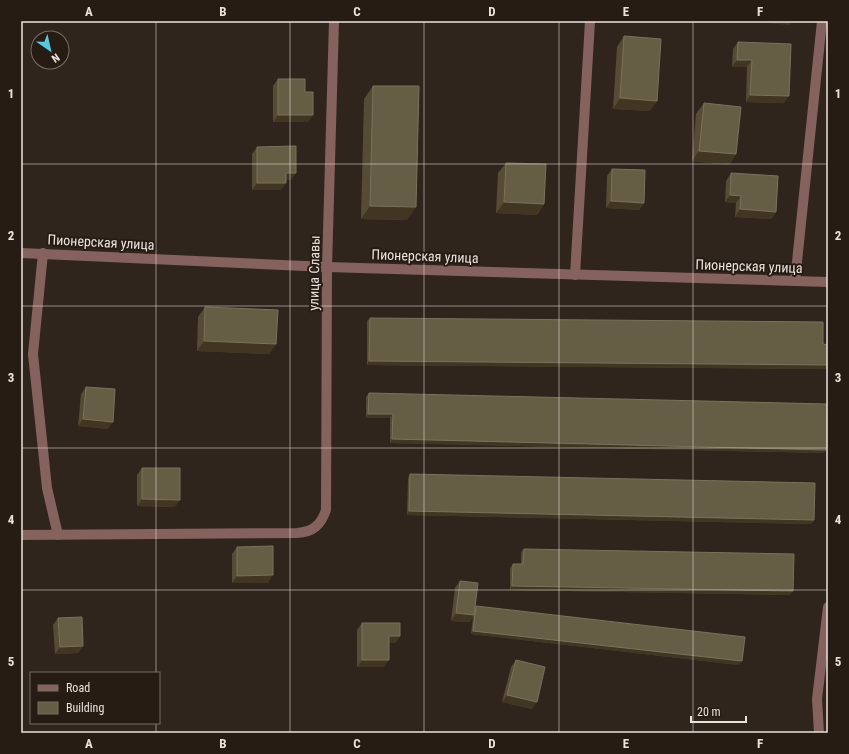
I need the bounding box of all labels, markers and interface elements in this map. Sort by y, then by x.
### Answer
text: A [85,4,93,19]
text: B [219,4,227,19]
text: C [353,4,361,19]
text: D [488,4,496,19]
text: E [623,4,630,19]
text: F [757,4,763,19]
north arrow [30,30,70,70]
text: N [49,51,62,65]
text: 1 [8,86,14,101]
text: 1 [835,86,841,101]
text: 2 [8,228,15,243]
text: 2 [835,228,842,243]
street label: Пионерская улица [47,231,155,253]
street label: улица Славы [305,235,323,311]
street label: Пионерская улица [371,246,479,266]
street label: Пионерская улица [695,256,803,276]
text: 3 [8,370,14,385]
text: 3 [835,370,841,385]
text: 4 [8,512,15,527]
text: 4 [835,512,842,527]
text: 5 [8,654,15,669]
text: 5 [835,654,842,669]
legend [30,672,160,724]
text: Road [66,681,90,695]
scale bar [691,698,746,724]
text: Building [66,701,104,715]
text: 20 m [697,705,721,719]
text: A [85,736,93,751]
text: B [219,736,227,751]
text: C [353,736,361,751]
text: D [488,736,496,751]
text: E [623,736,630,751]
text: F [757,736,763,751]

